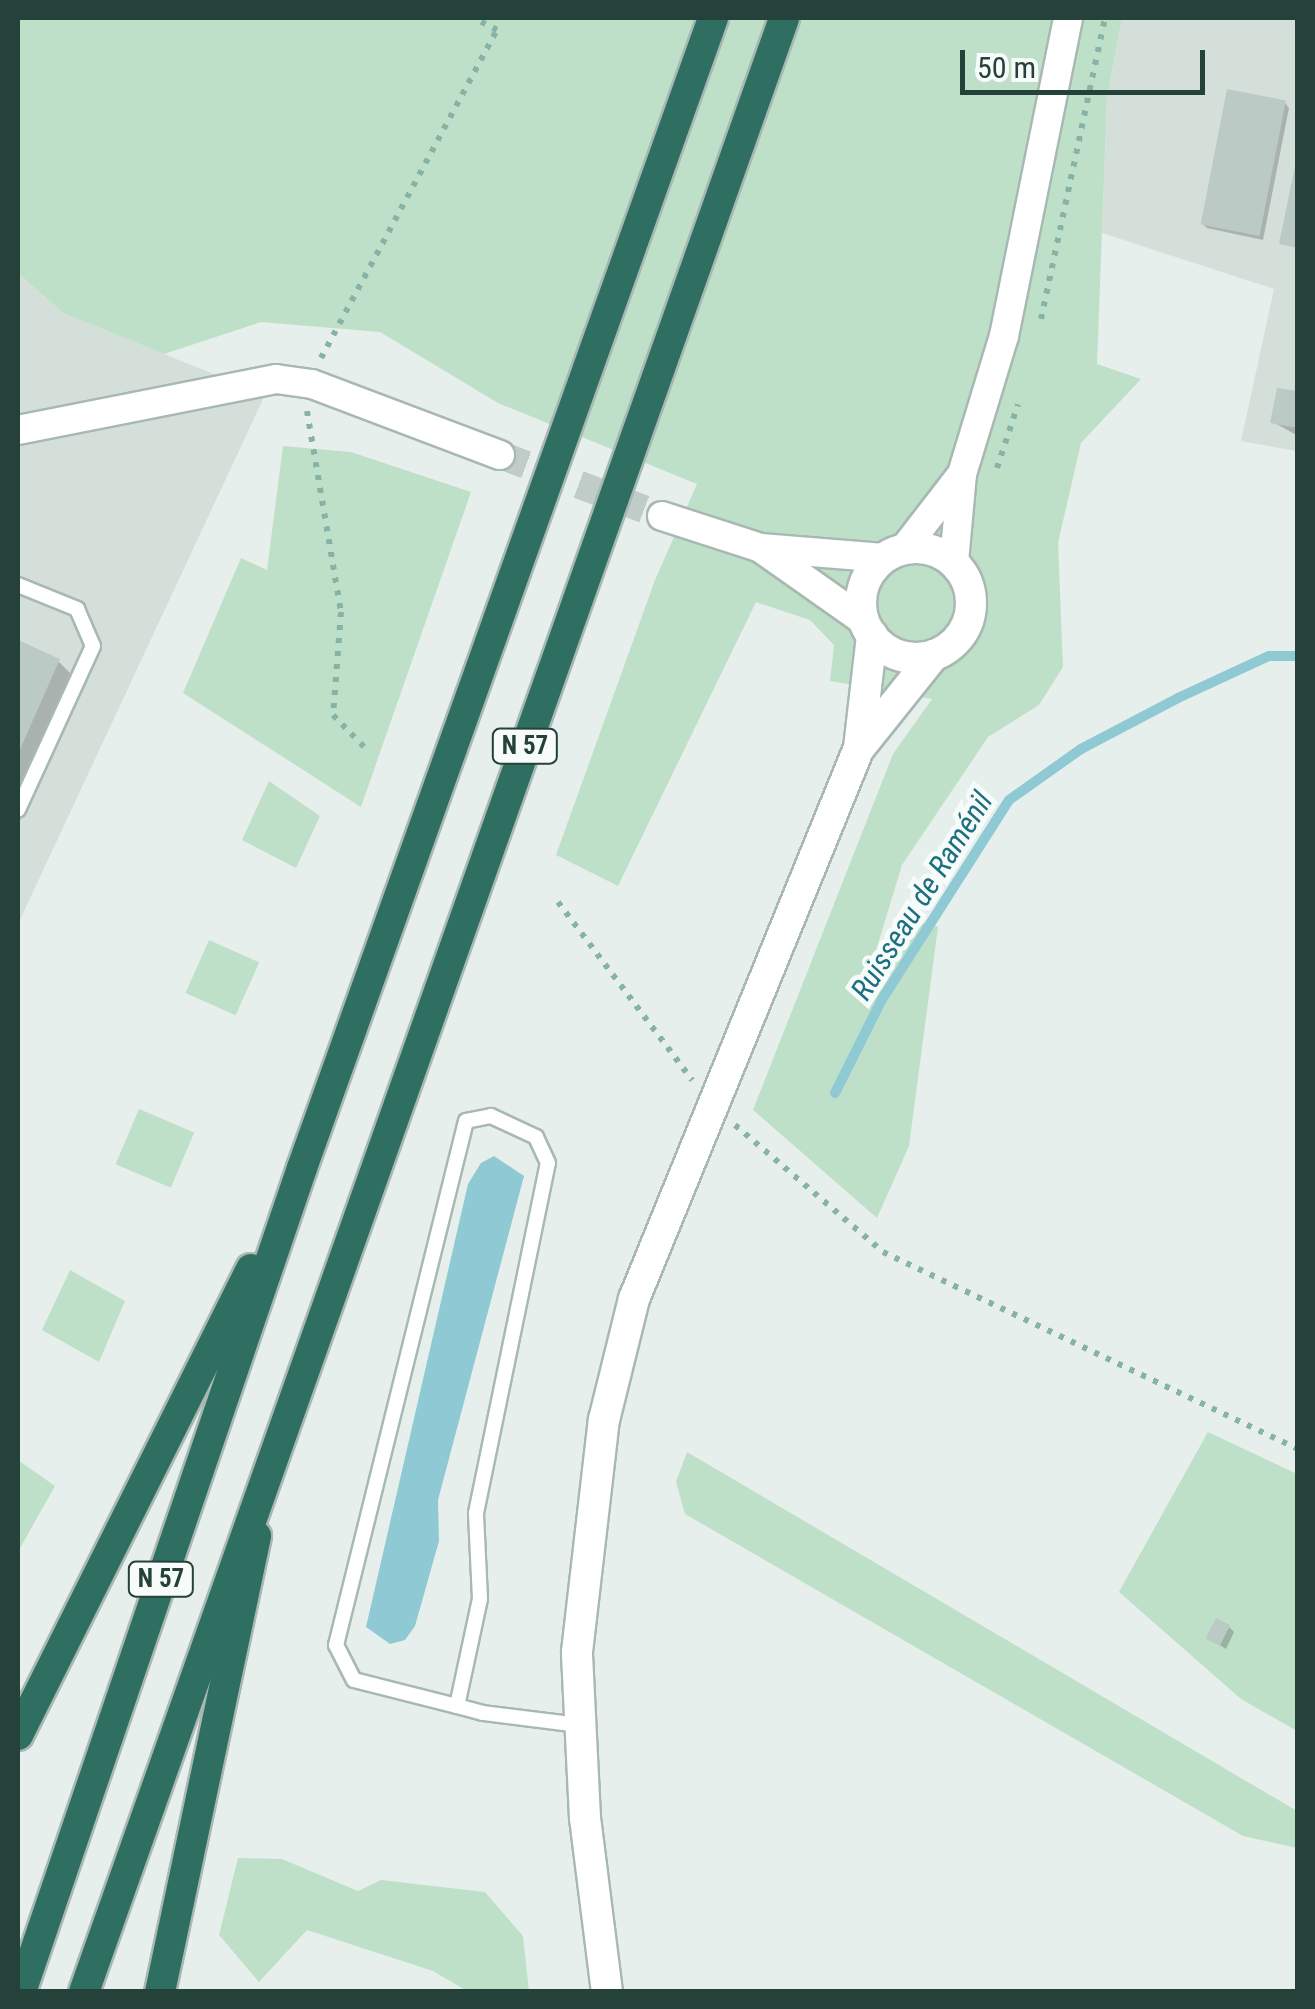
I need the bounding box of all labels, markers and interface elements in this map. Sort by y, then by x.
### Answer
scale bar [965,30,1210,92]
text: 50 m [977,50,1036,85]
road number: N 57 [490,726,560,766]
water label: Ruisseau de Raménil [844,785,1000,1007]
road number: N 57 [126,1559,196,1599]

